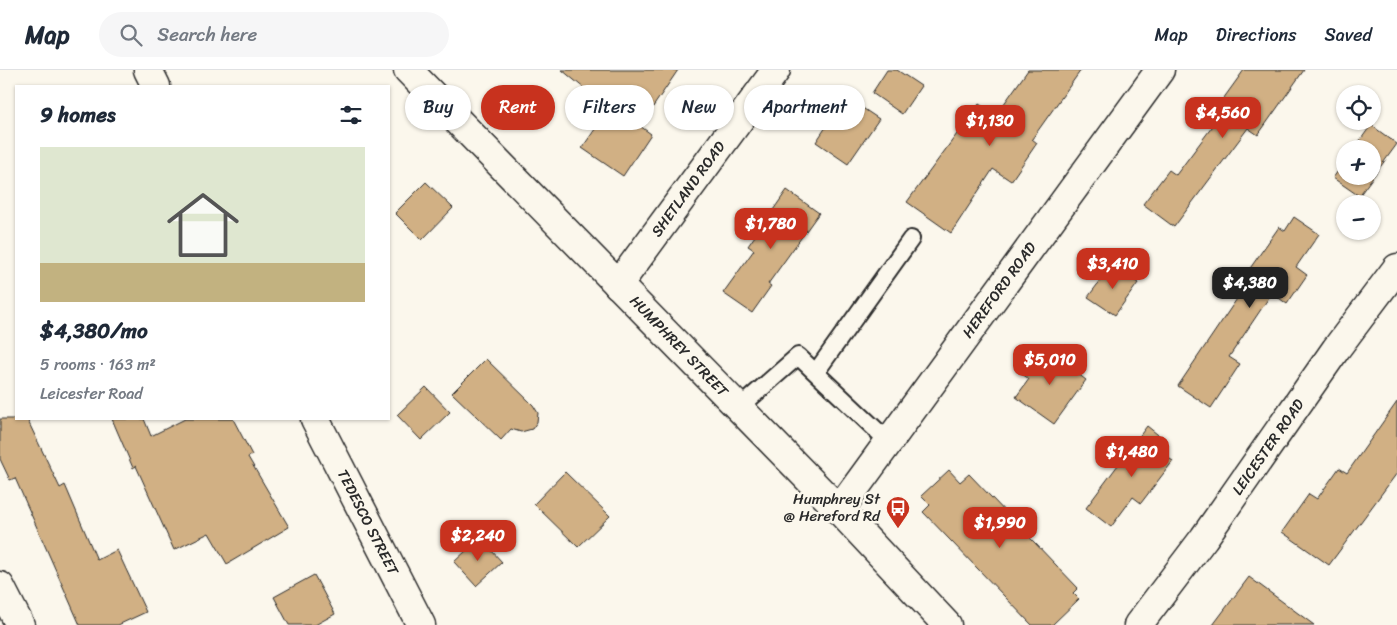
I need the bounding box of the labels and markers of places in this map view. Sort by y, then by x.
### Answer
pin: $4,560 [1182,97,1264,139]
pin: $1,130 [949,104,1031,147]
pin: $1,780 [730,208,812,250]
pin: $3,410 [1072,248,1154,290]
pin: $4,380 [1209,266,1291,309]
pin: $5,010 [1009,344,1091,386]
pin: $1,480 [1091,436,1173,478]
place label: Humphrey St @ Hereford Rd [783,486,881,529]
bus stop icon: Humphrey St @ Hereford Rd [885,495,911,529]
pin: $1,990 [959,506,1041,549]
pin: $2,240 [437,520,519,562]

